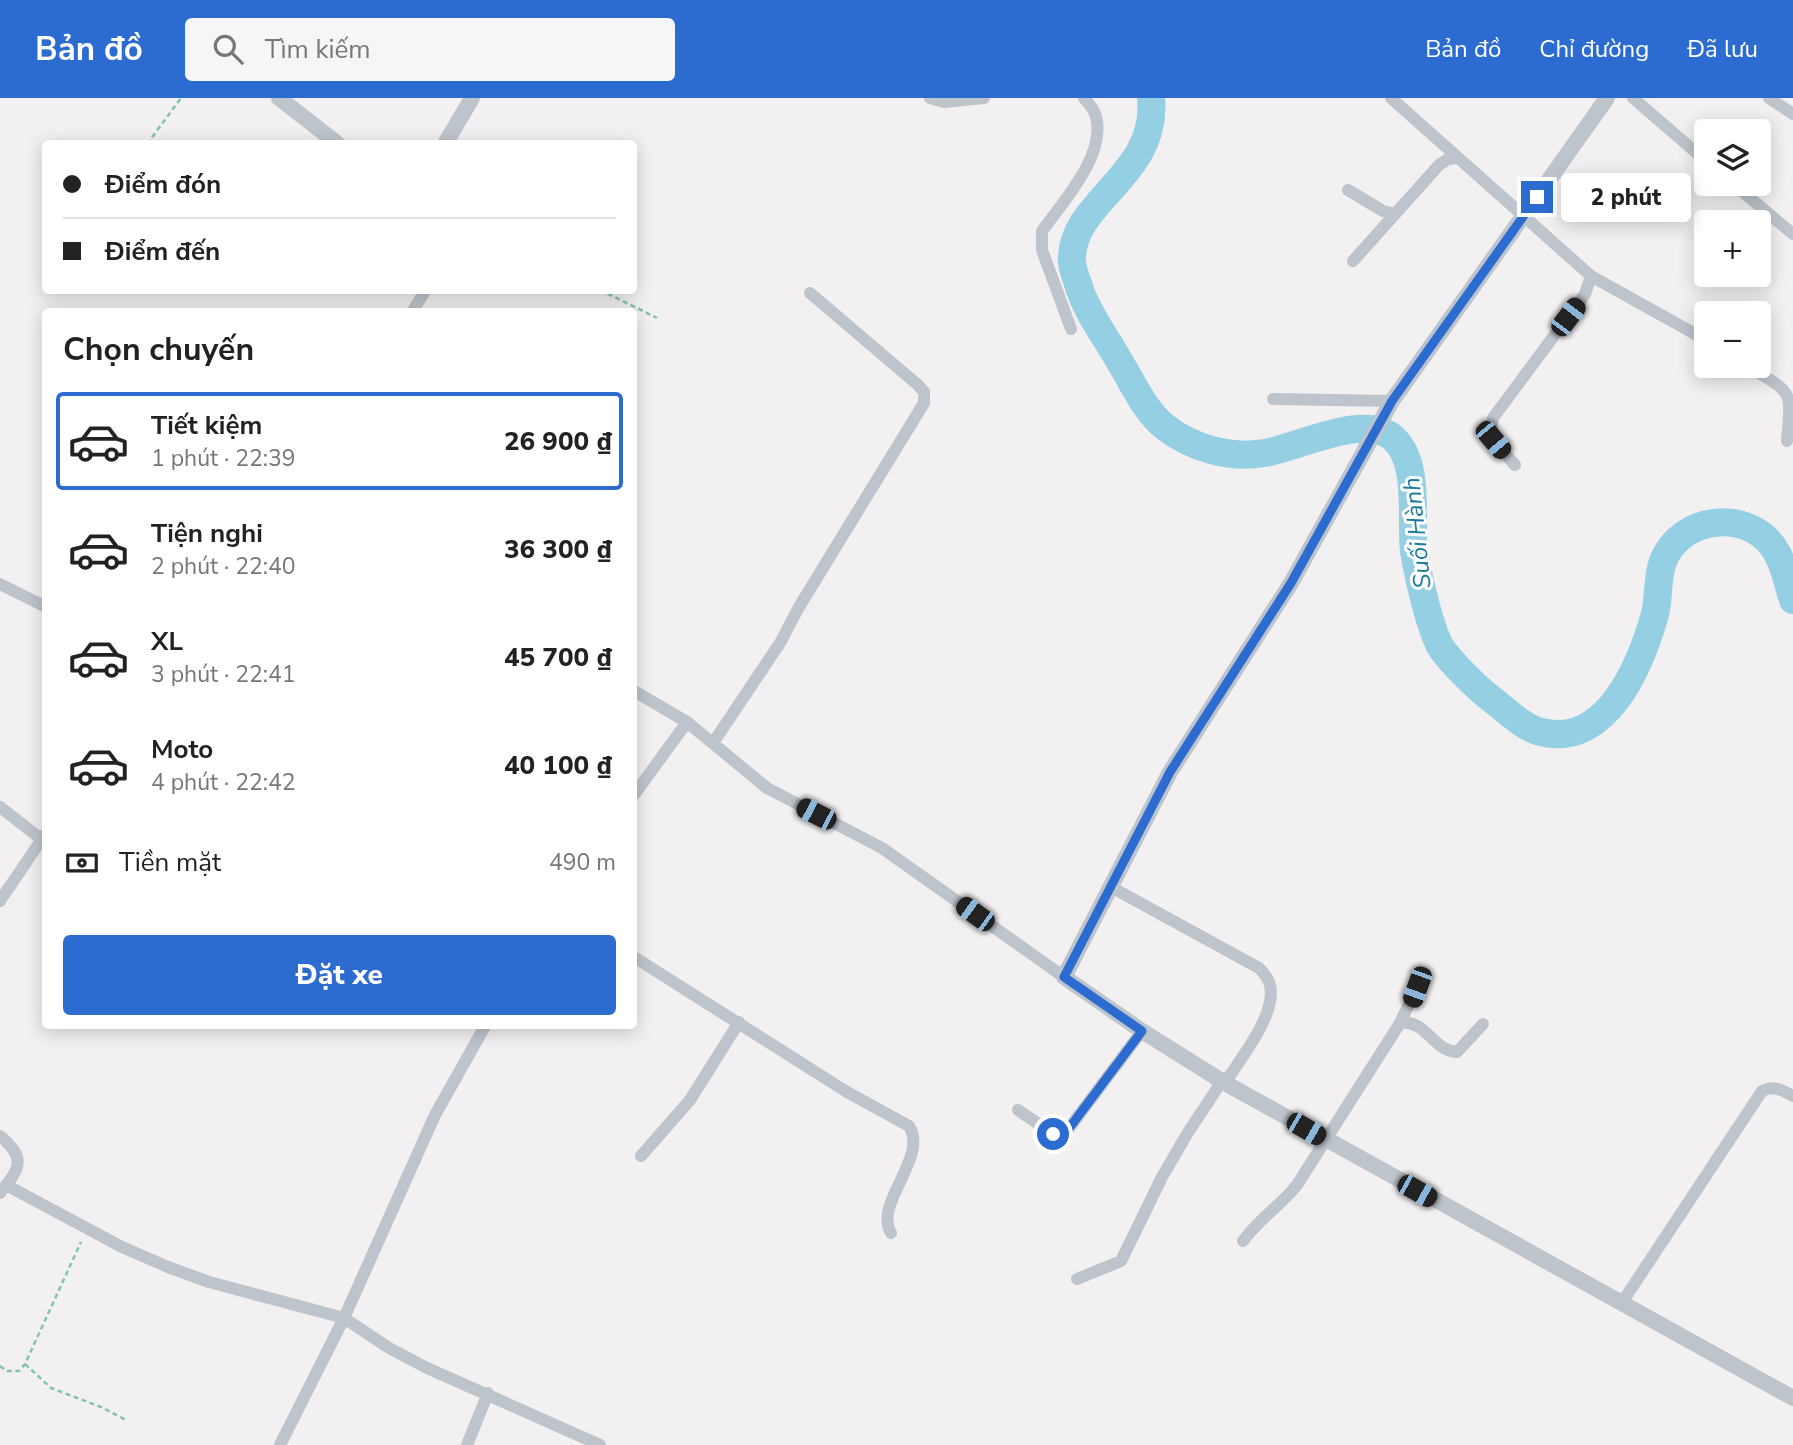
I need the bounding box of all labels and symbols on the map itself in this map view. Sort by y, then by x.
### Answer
callout: 2 phút [1562,172,1691,222]
route end [1521,181,1553,213]
car [1547,294,1590,340]
car [1472,417,1515,463]
water label: Suối Hành [1395,476,1439,590]
car [793,795,840,833]
car [952,893,999,935]
car [1400,964,1435,1010]
car [1283,1109,1330,1149]
route start [1037,1118,1069,1150]
car [1394,1172,1441,1210]

